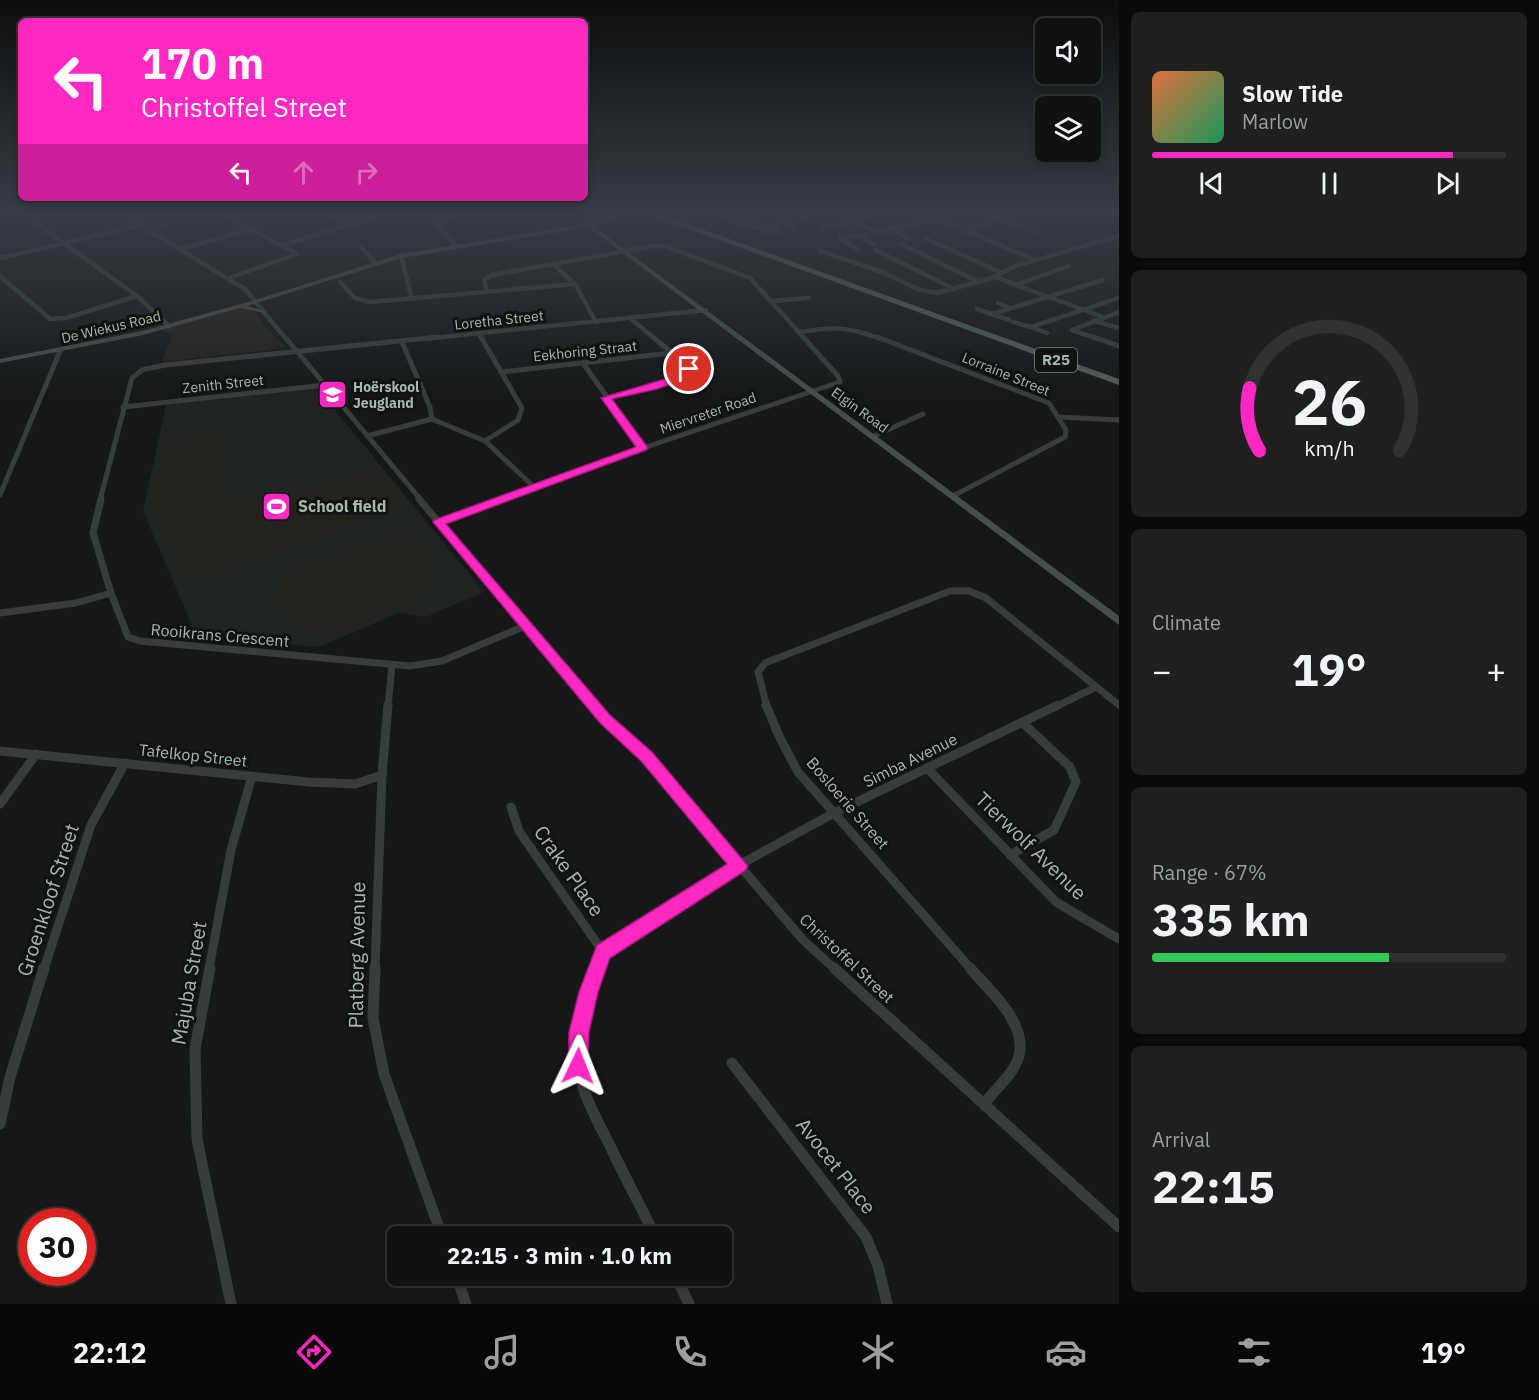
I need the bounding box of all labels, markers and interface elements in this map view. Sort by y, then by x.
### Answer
map controls [1035,18,1101,162]
button: sound [1035,18,1101,84]
text: 170 m [141,36,264,91]
icon: left [42,42,120,120]
text: Slow Tide [1242,79,1343,108]
text: Christoffel Street [141,89,347,124]
button: layers [1035,96,1101,162]
text: Marlow [1242,108,1308,135]
icon: left [224,156,257,189]
icon: ahead [287,156,320,189]
icon: right [350,156,383,189]
icon: previous [1195,167,1228,200]
icon: pause [1313,167,1346,200]
icon: next [1431,167,1464,200]
street label: Loretha Street [454,306,545,334]
street label: De Wiekus Road [60,307,162,347]
street label: Eekhoring Straat [532,337,638,365]
pin [663,343,714,394]
street label: Lorraine Street [959,348,1053,400]
road number: R25 [1035,348,1077,372]
icon: arrive [672,352,705,385]
text: 26 [1292,361,1366,442]
street label: Zenith Street [181,371,265,397]
place label: Hoërskool Jeugland [353,378,419,412]
school or university icon: Hoërskool Jeugland [316,379,348,411]
street label: Elgin Road [828,383,892,437]
street label: Miervreter Road [657,388,759,438]
text: km/h [1304,434,1354,462]
sports icon: School field [261,490,293,522]
place label: School field [298,496,386,516]
text: Climate [1152,609,1221,636]
street label: Rooikrans Crescent [150,619,290,651]
text: 19° [1291,640,1367,698]
text: − [1152,649,1172,692]
text: + [1486,649,1506,692]
street label: Simba Avenue [860,728,961,791]
street label: Tafelkop Street [138,739,248,771]
street label: Bosloerie Street [803,753,893,853]
street label: Tierwolf Avenue [970,786,1093,906]
street label: Groenkloof Street [10,820,85,980]
street label: Crake Place [528,820,611,922]
text: Range · 67% [1152,859,1267,886]
street label: Platberg Avenue [342,881,371,1029]
text: 335 km [1152,890,1310,948]
street label: Christoffel Street [796,909,898,1007]
street label: Majuba Street [164,919,213,1047]
position arrow [546,1034,610,1098]
street label: Avocet Place [790,1112,882,1219]
text: Arrival [1152,1126,1210,1153]
text: 22:15 [1152,1157,1275,1215]
speed limit sign: 30 [18,1208,96,1286]
text: 22:15 · 3 min · 1.0 km [447,1241,672,1270]
icon: directions [293,1331,335,1373]
icon: music [481,1331,523,1373]
icon: phone [669,1331,711,1373]
icon: climate [857,1331,899,1373]
icon: car [1045,1331,1087,1373]
icon: filters [1233,1331,1275,1373]
text: 22:12 [73,1335,147,1370]
text: 19° [1421,1335,1466,1370]

